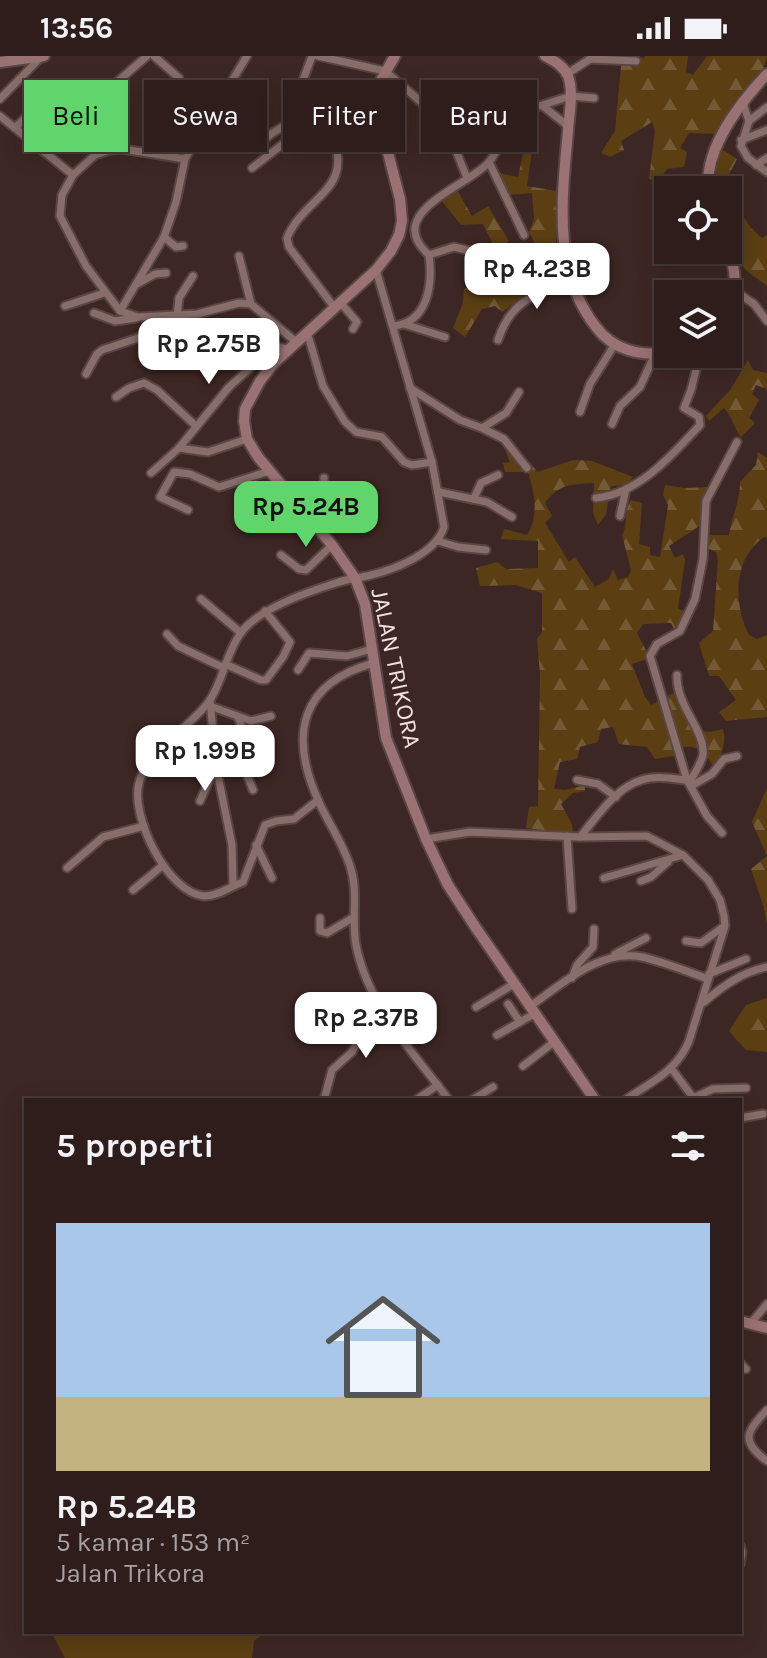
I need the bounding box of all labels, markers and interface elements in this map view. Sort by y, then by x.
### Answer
text: 13:56 [40,10,113,46]
chip: Beli [24,80,128,152]
chip: Sewa [144,80,267,152]
chip: Filter [283,80,405,152]
chip: Baru [421,80,537,152]
map controls [654,176,742,368]
button: locate [654,176,742,264]
pin: Rp 4.23B [454,243,620,311]
text: Rp 4.23B [483,253,591,284]
button: layers [654,280,742,368]
pin: Rp 2.75B [126,318,292,386]
text: Rp 2.75B [156,328,262,359]
pin: Rp 5.24B [223,481,389,549]
text: Rp 5.24B [252,491,360,522]
street label: JALAN TRIKORA [365,586,427,751]
pin: Rp 1.99B [122,725,288,793]
text: Rp 1.99B [154,735,256,766]
pin: Rp 2.37B [283,992,449,1060]
text: Rp 2.37B [313,1002,419,1033]
icon: filters [666,1124,710,1168]
text: 5 properti [56,1126,214,1166]
icon: home [311,1275,455,1419]
text: Rp 5.24B [56,1487,197,1527]
text: 5 kamar · 153 m² [56,1527,250,1558]
text: Jalan Trikora [56,1558,205,1589]

